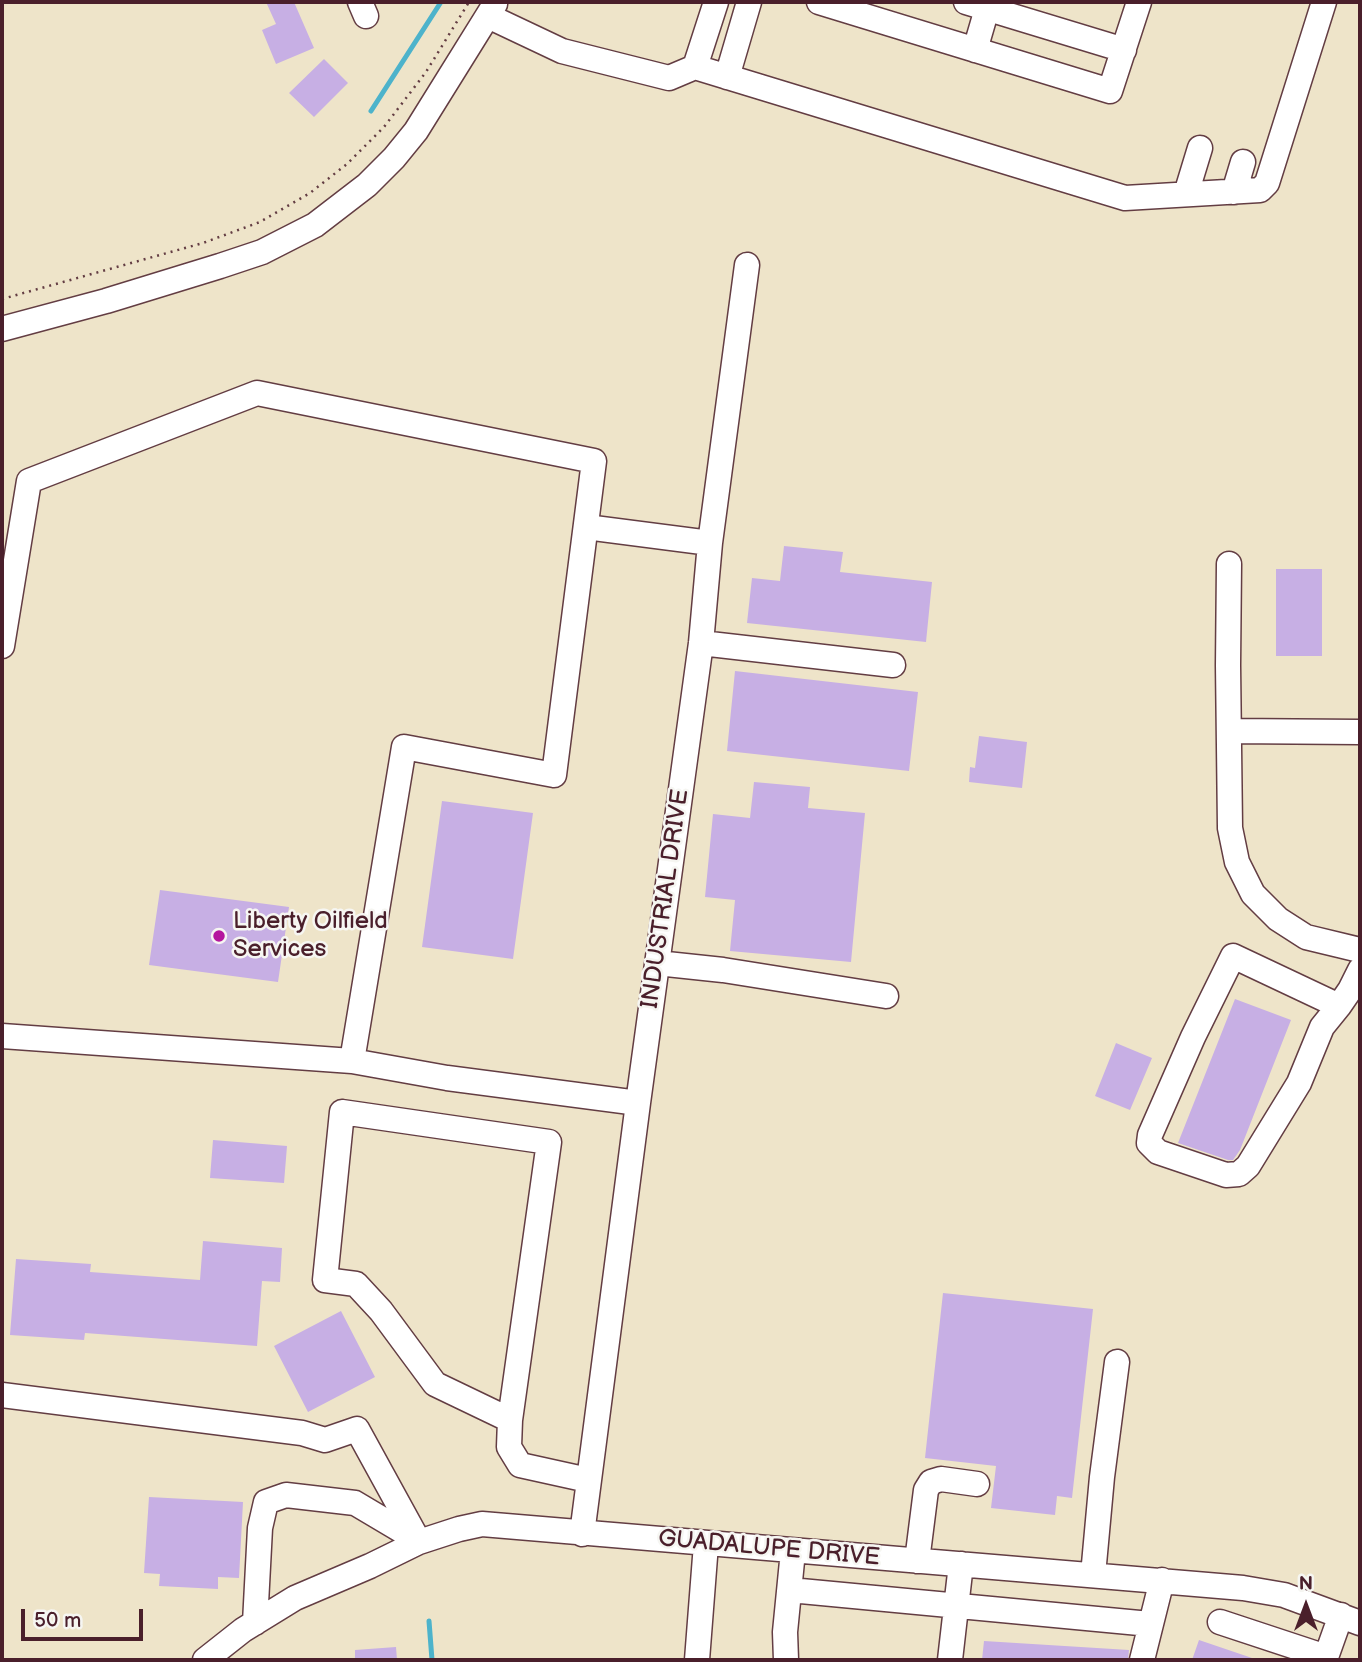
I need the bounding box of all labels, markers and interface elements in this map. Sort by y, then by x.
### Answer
street label: INDUSTRIAL DRIVE [636,787,696,1011]
place label: Liberty Oilfield Services [233,908,388,964]
marker: Liberty Oilfield Services [211,928,227,944]
street label: GUADALUPE DRIVE [657,1525,881,1573]
north arrow [1271,1571,1341,1641]
text: N [1299,1573,1313,1596]
scale bar [24,1596,147,1640]
text: 50 m [34,1608,81,1633]

